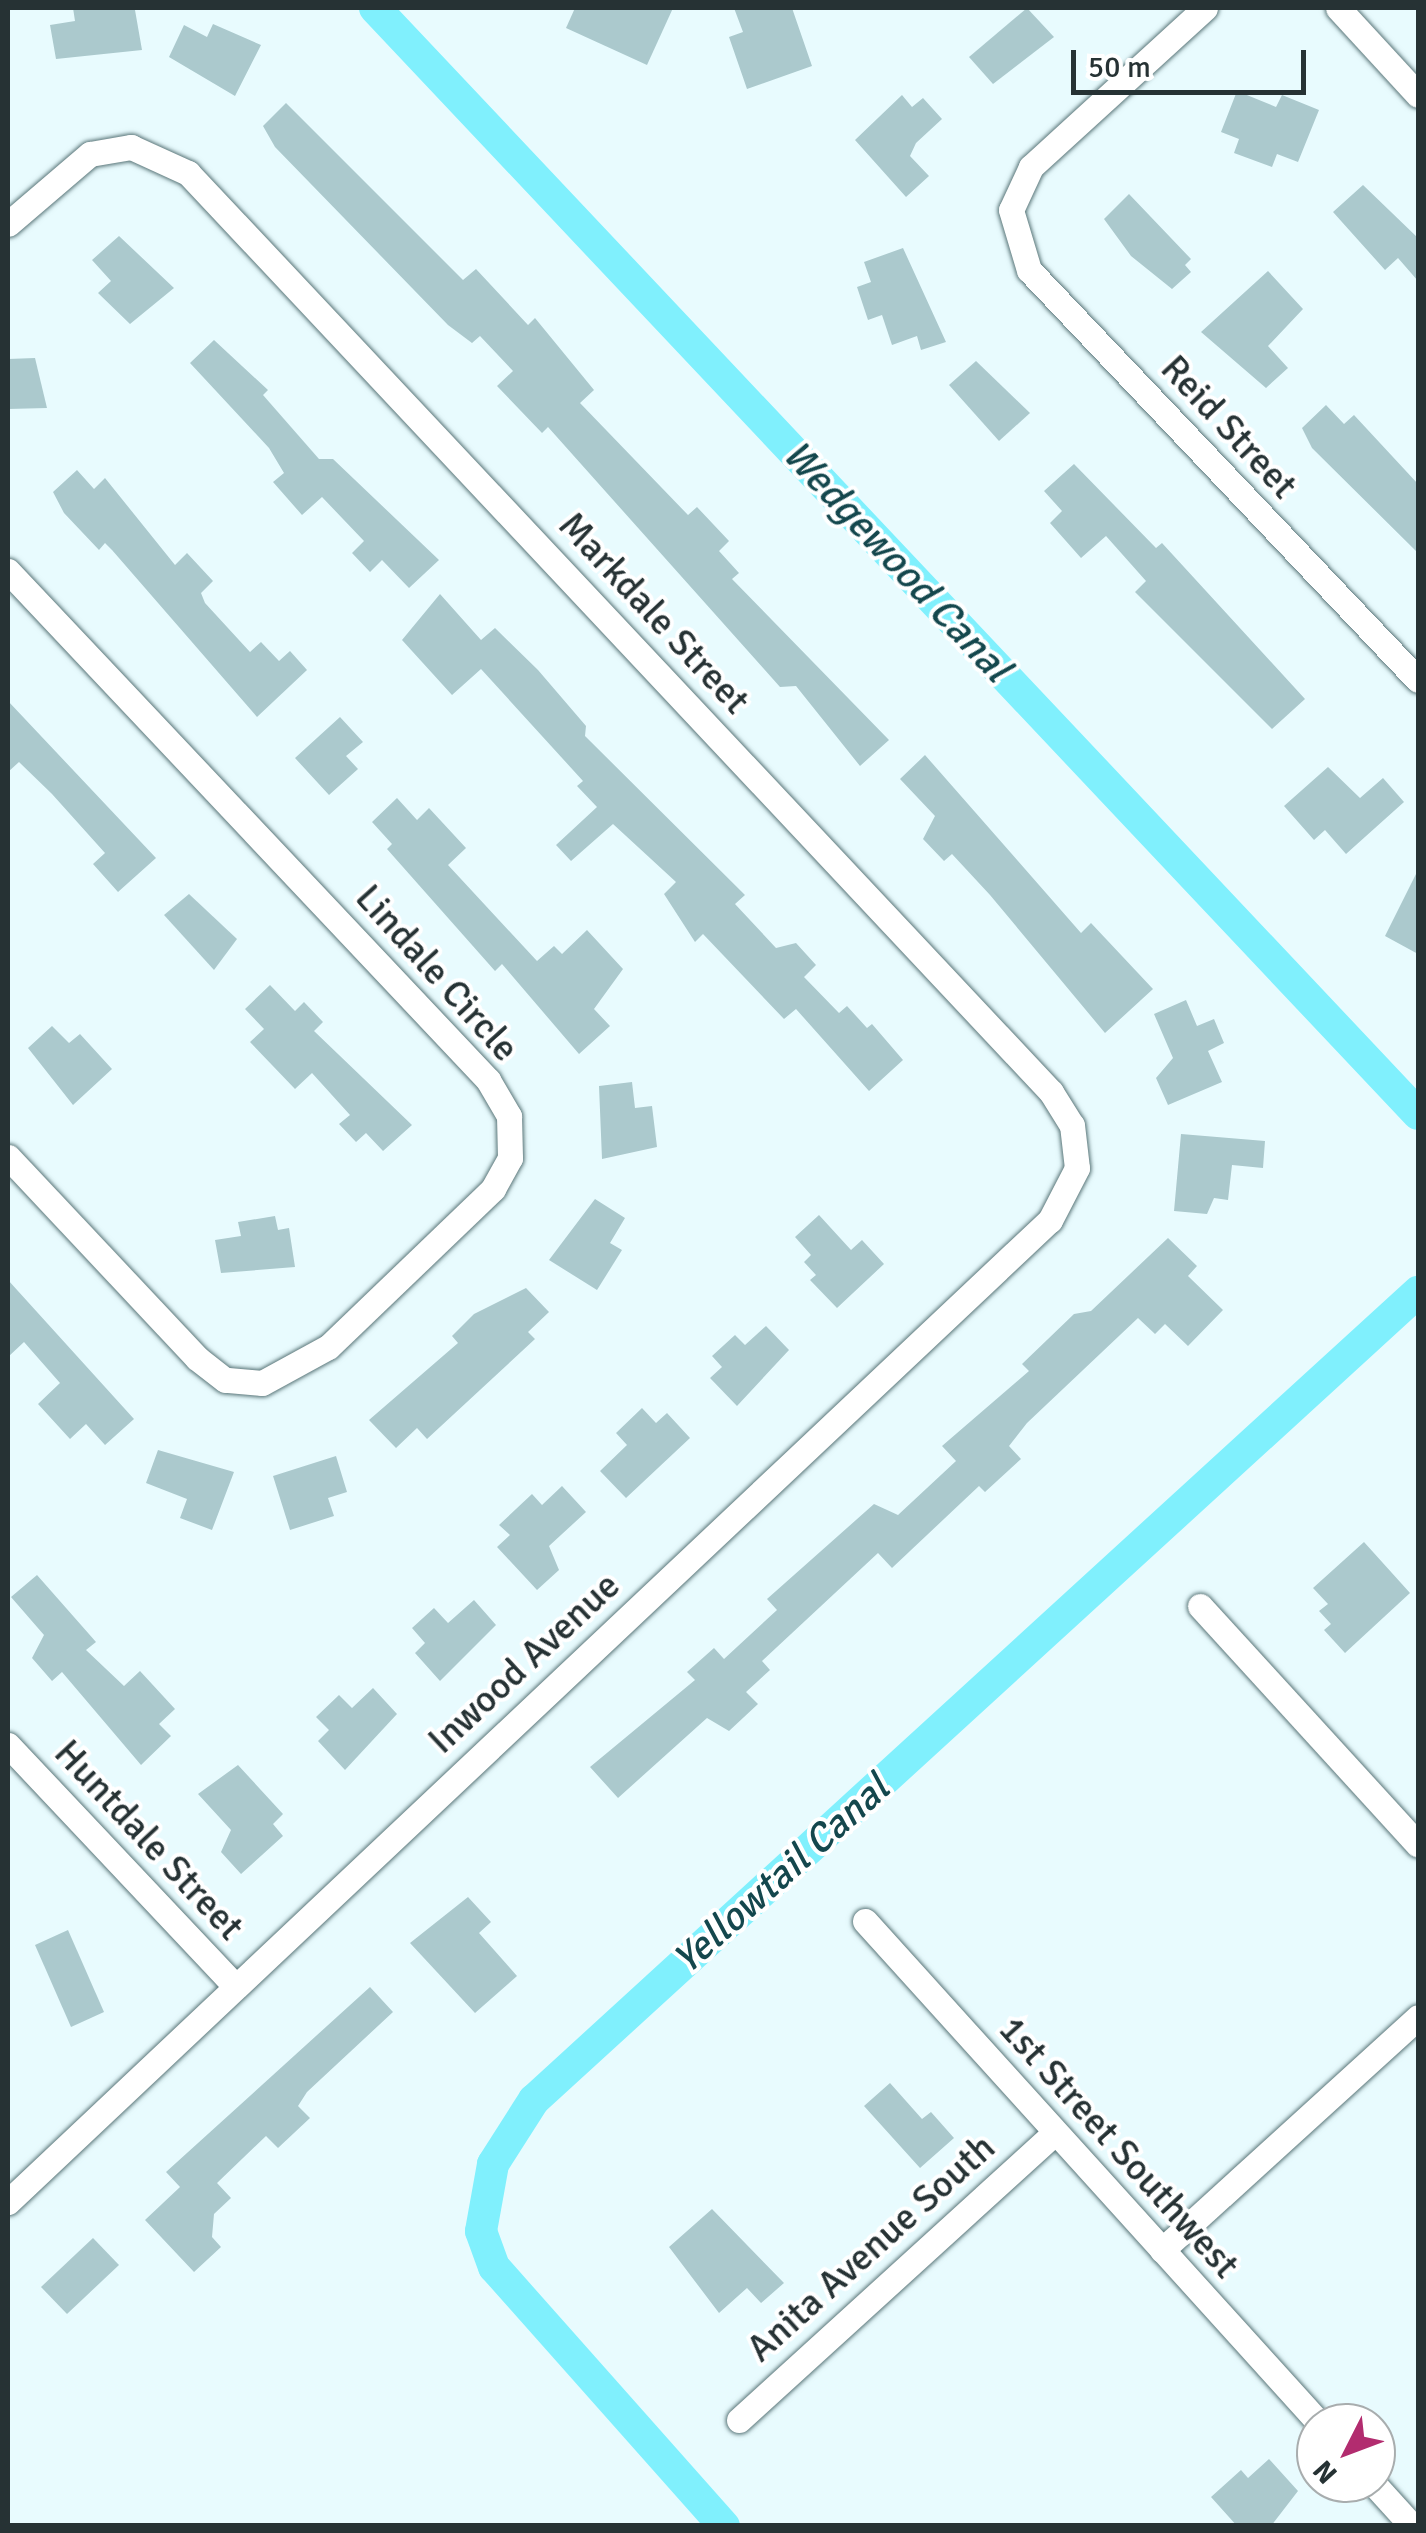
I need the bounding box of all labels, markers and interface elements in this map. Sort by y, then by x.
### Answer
scale bar [1076,30,1311,92]
text: 50 m [1088,49,1151,86]
street label: Reid Street [1151,346,1307,508]
water label: Wedgewood Canal [773,430,1021,692]
street label: Markdale Street [549,503,759,723]
street label: Lindale Circle [346,875,528,1071]
street label: Inwood Avenue [419,1563,629,1763]
street label: Huntdale Street [45,1731,253,1949]
water label: Yellowtail Canal [663,1764,899,1984]
street label: 1st Street Southwest [989,2006,1249,2288]
street label: Anita Avenue South [738,2125,1004,2371]
north arrow [1296,2403,1396,2503]
text: N [1306,2453,1344,2490]

